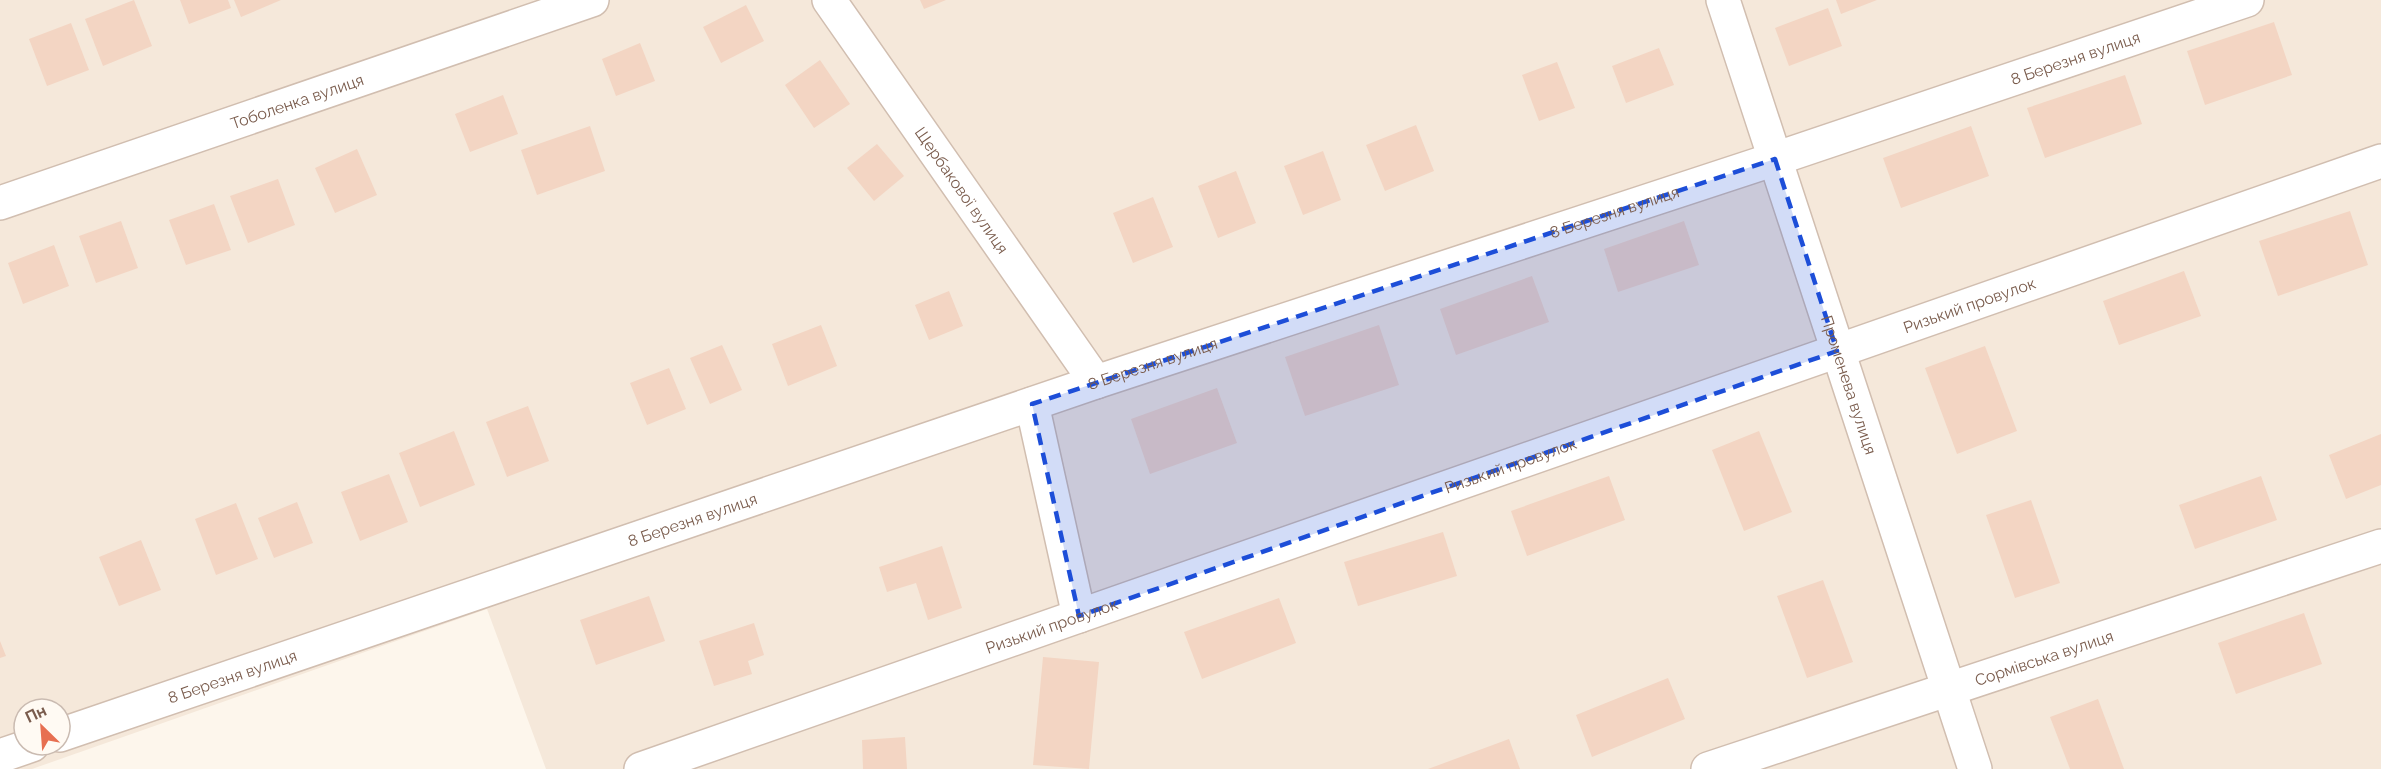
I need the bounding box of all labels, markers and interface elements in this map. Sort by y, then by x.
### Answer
street label: 8 Березня вулиця [2008,27,2142,88]
street label: Тоболенка вулиця [228,70,366,133]
street label: Щербакової вулиця [911,123,1013,257]
street label: 8 Березня вулиця [1547,182,1681,242]
street label: Ризький провулок [1901,273,2038,337]
street label: Променева вулиця [1818,313,1881,457]
street label: 8 Березня вулиця [1085,333,1220,394]
street label: Ризький провулок [1442,433,1579,497]
street label: 8 Березня вулиця [625,489,759,550]
street label: Ризький провулок [983,594,1120,657]
street label: Сормівська вулиця [1972,626,2116,689]
street label: 8 Березня вулиця [165,645,299,707]
north arrow [12,697,72,757]
text: Пн [22,701,50,727]

